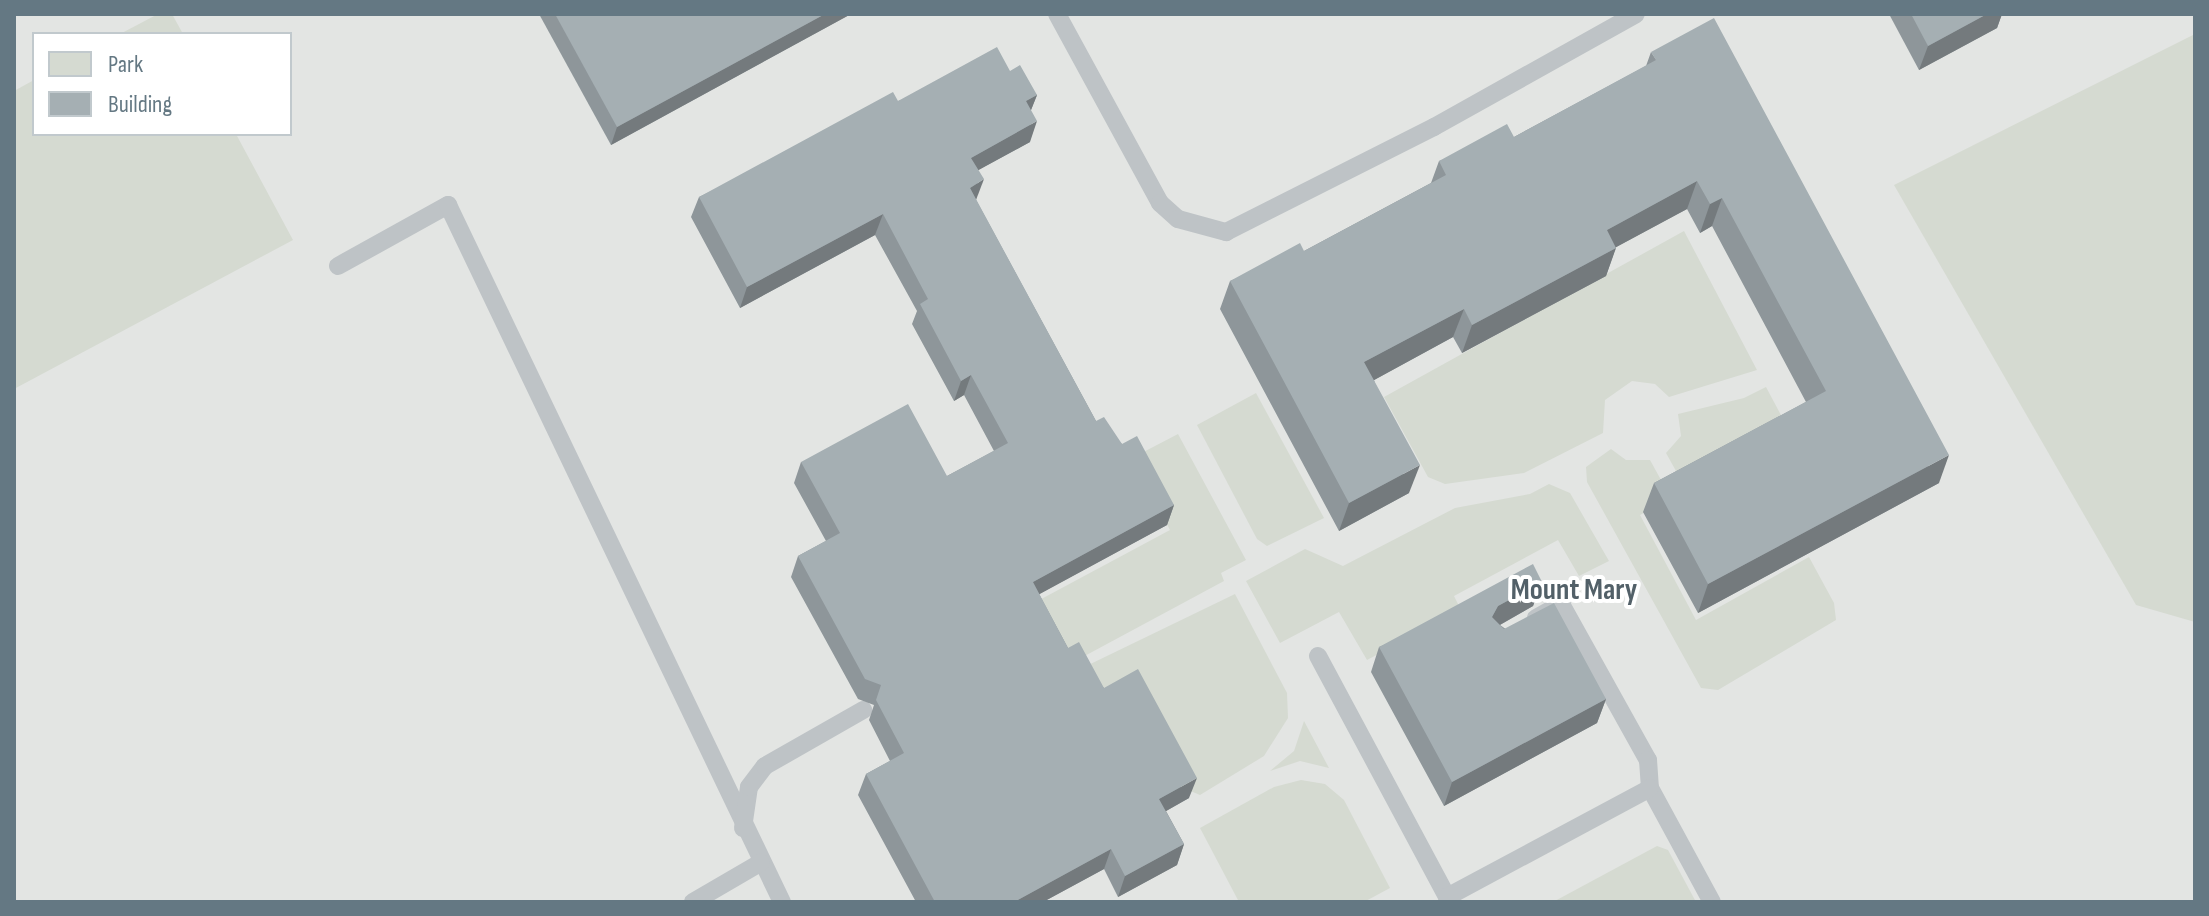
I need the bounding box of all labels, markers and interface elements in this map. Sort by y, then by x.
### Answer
legend [32,32,292,136]
text: Park [108,50,143,79]
text: Building [108,90,172,119]
district label: Mount Mary [1511,572,1637,608]

